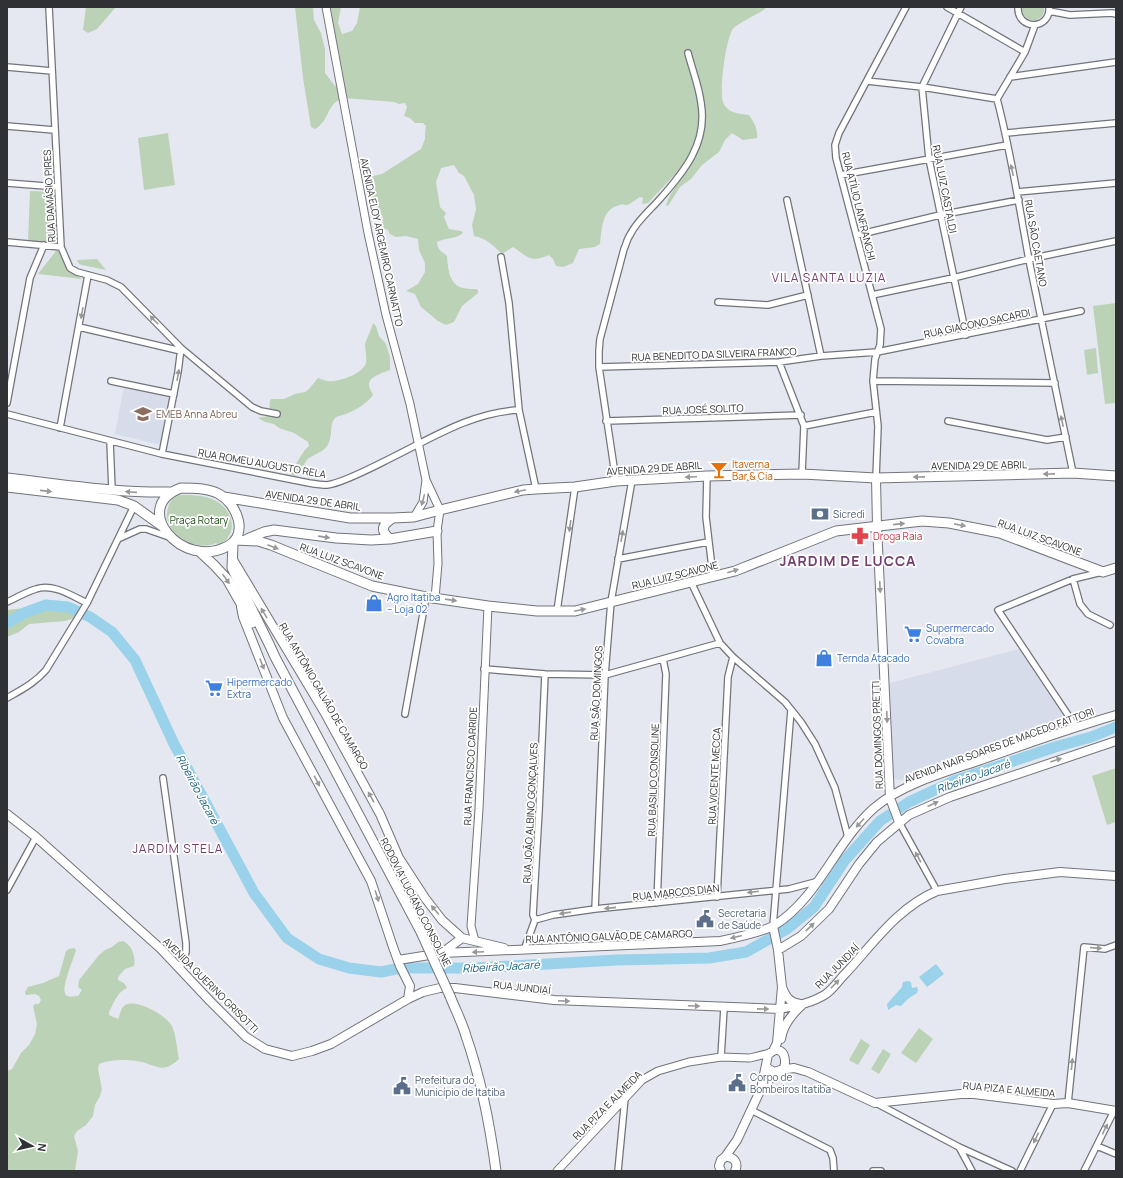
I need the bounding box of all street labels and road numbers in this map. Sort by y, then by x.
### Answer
street label: RUA LUIZ CASTALDI [930,144,960,234]
street label: RUA DAMÁSIO PIRES [40,149,58,243]
street label: RUA ATÍLIO LANFRANCHI [839,150,879,262]
street label: AVENIDA ELOY ARGEMIRO CARNIATTO [357,156,407,328]
street label: RUA SÃO CAETANO [1021,198,1051,288]
street label: RUA GIACONO SACARDI [923,305,1031,341]
street label: RUA BENEDITO DA SILVEIRA FRANCO [631,344,797,364]
street label: RUA JOSÉ SOLITO [662,401,744,417]
street label: RUA ROMEU AUGUSTO RELA [197,445,328,481]
street label: AVENIDA 29 DE ABRIL [931,457,1027,473]
street label: AVENIDA 29 DE ABRIL [606,458,702,478]
street label: AVENIDA 29 DE ABRIL [265,486,361,514]
street label: RUA LUIZ SCAVONE [996,515,1084,559]
street label: RUA LUIZ SCAVONE [298,539,386,583]
street label: RUA LUIZ SCAVONE [630,557,720,592]
street label: RUA ANTÔNIO GALVÃO DE CAMARGO [276,620,372,772]
street label: RUA SÃO DOMINGOS [587,645,605,741]
street label: RUA DOMINGOS PRETTI [868,681,886,789]
street label: AVENIDA NAIR SOARES DE MACEDO FATTORI [902,704,1096,786]
street label: RUA FRANCISCO CARRIDE [460,706,480,826]
street label: RUA BASILIO CONSOLINE [644,723,662,837]
street label: RUA VICENTE MECCA [704,726,724,825]
street label: RUA JOÃO ALBINO GONÇALVES [519,742,541,884]
street label: RODOVIA LUCIANO CONSOLINE [377,835,455,969]
street label: RUA MARCOS DIAN [632,880,720,904]
street label: RUA ANTÔNIO GALVÃO DE CAMARGO [525,926,693,946]
street label: AVENIDA GUERINO GRISOTTI [160,934,262,1036]
street label: RUA JUNDIAÍ [812,940,863,991]
street label: RUA JUNDIAÍ [493,977,552,997]
street label: RUA PIZA E ALMEIDA [569,1067,645,1143]
street label: RUA PIZA E ALMEIDA [962,1078,1056,1100]

